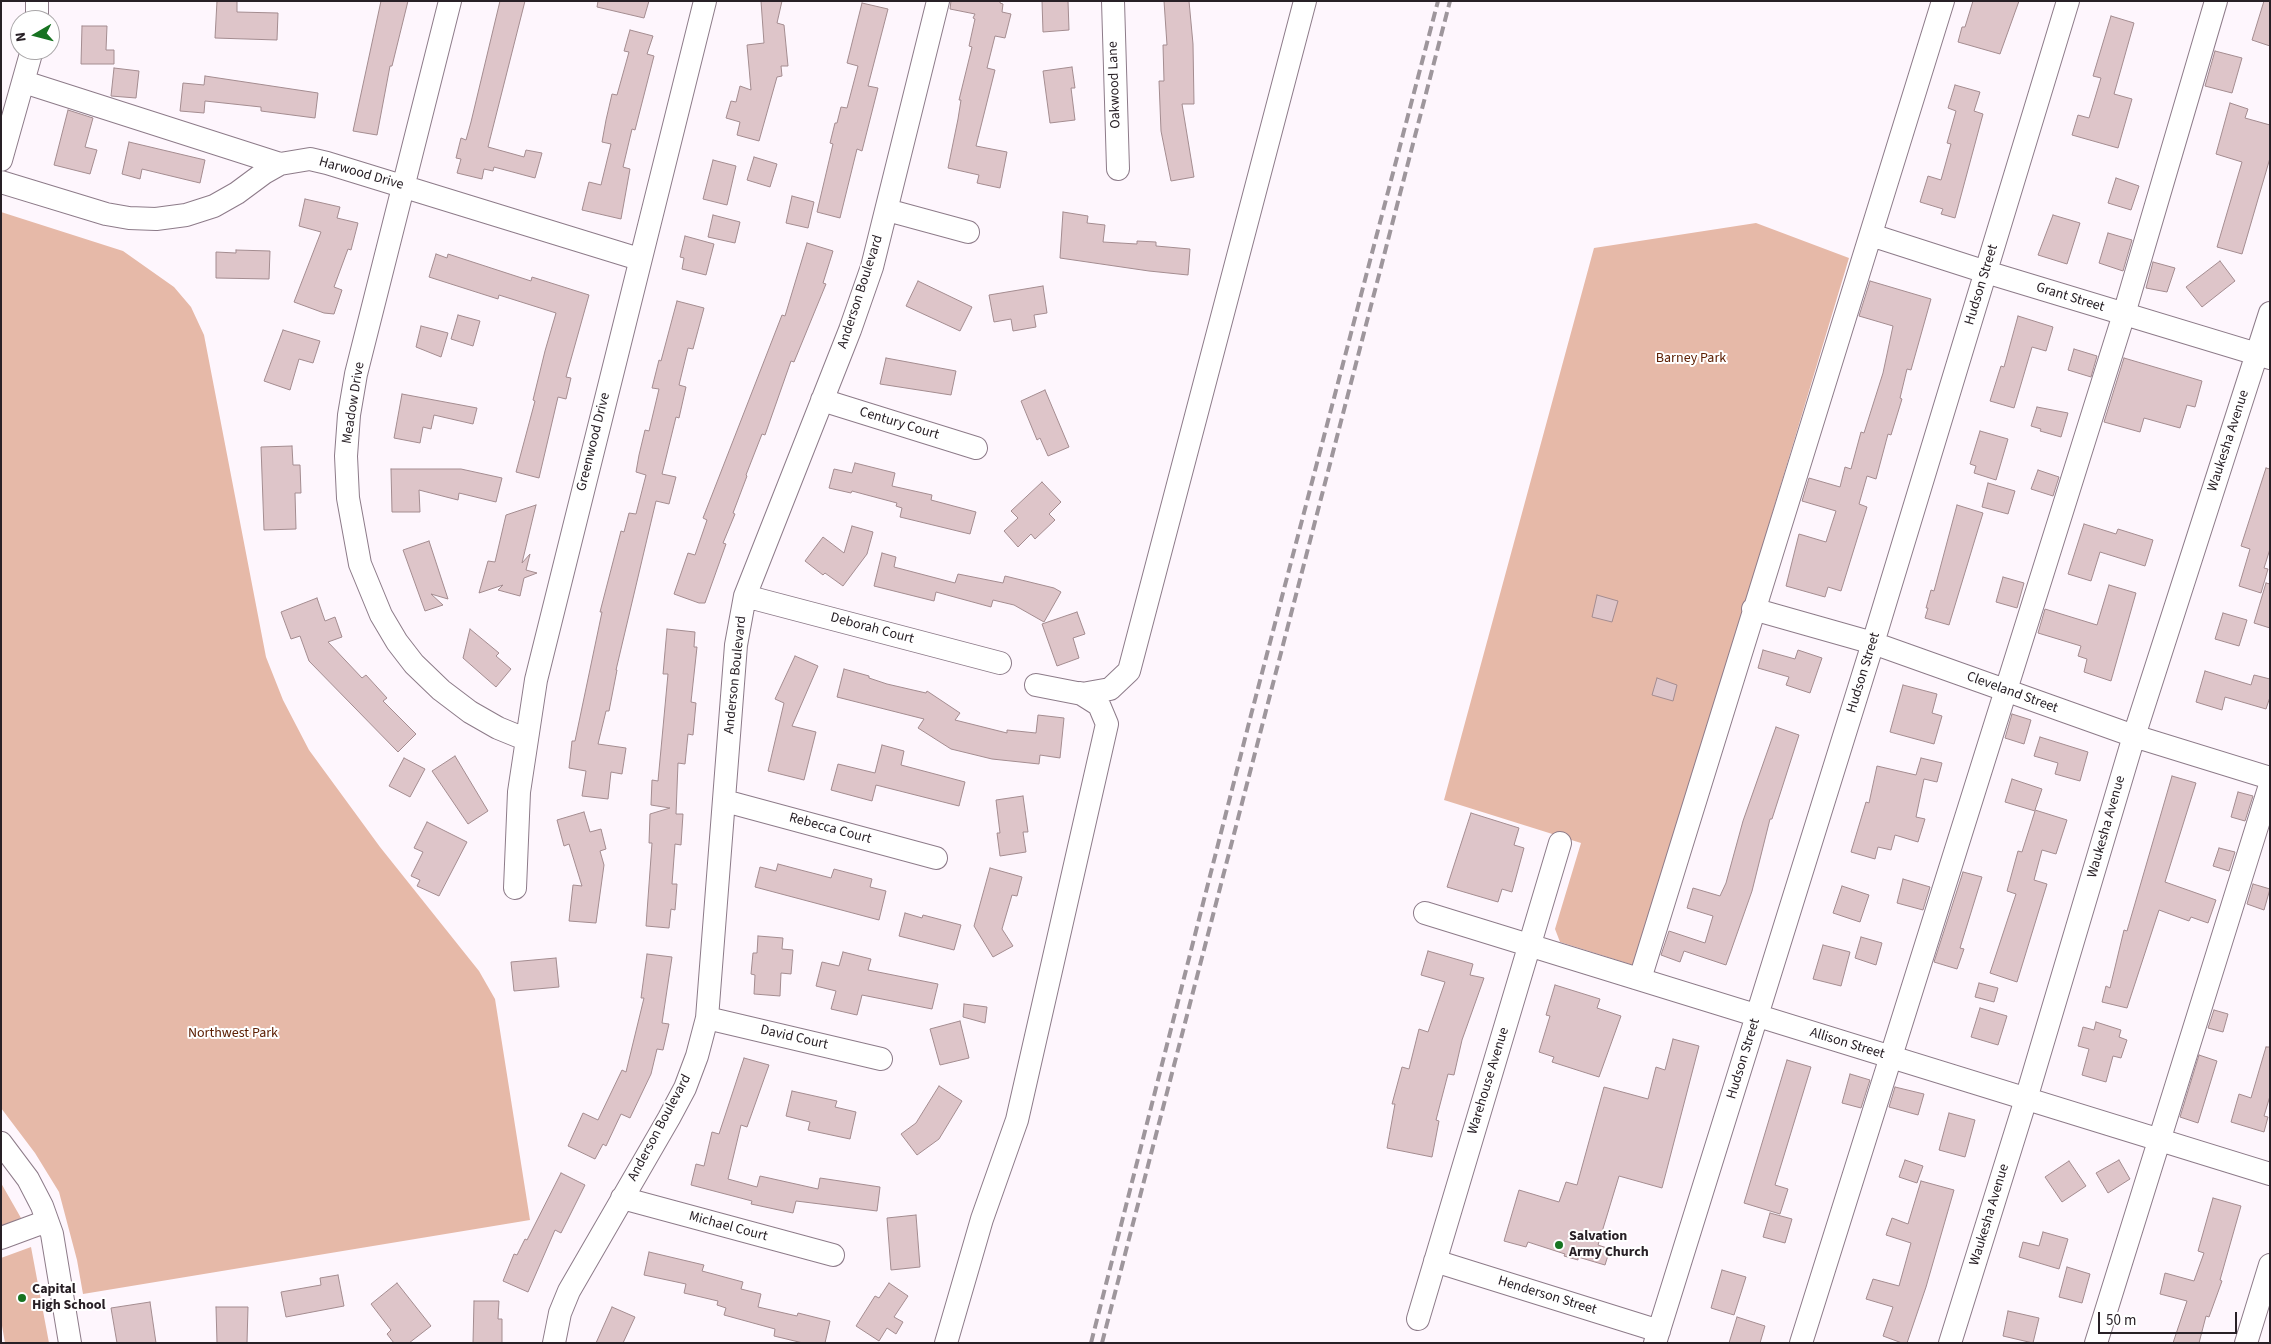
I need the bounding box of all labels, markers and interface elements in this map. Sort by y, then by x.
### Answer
north arrow [10,10,60,60]
text: N [11,31,32,43]
street label: Oakwood Lane [1105,41,1125,129]
street label: Harwood Drive [317,154,405,194]
street label: Anderson Boulevard [835,233,887,351]
street label: Hudson Street [1962,243,2002,327]
street label: Grant Street [2034,280,2106,316]
park label: Barney Park [1656,351,1726,367]
street label: Meadow Drive [339,361,369,445]
street label: Waukesha Avenue [2205,388,2253,494]
street label: Greenwood Drive [574,391,614,493]
street label: Century Court [857,404,941,444]
street label: Deborah Court [828,610,916,648]
street label: Anderson Boulevard [721,615,751,735]
street label: Hudson Street [1844,631,1884,715]
street label: Cleveland Street [1964,669,2060,717]
street label: Waukesha Avenue [2084,774,2130,880]
street label: Rebecca Court [787,810,873,848]
street label: Hudson Street [1724,1017,1764,1101]
street label: David Court [758,1022,830,1054]
street label: Warehouse Avenue [1465,1025,1513,1137]
street label: Allison Street [1808,1025,1886,1063]
park label: Northwest Park [188,1026,278,1042]
street label: Anderson Boulevard [625,1072,695,1184]
street label: Waukesha Avenue [1967,1162,2013,1268]
street label: Michael Court [687,1208,769,1246]
place label: Salvation Army Church [1569,1229,1649,1262]
marker: Salvation Army Church [1553,1239,1565,1251]
street label: Henderson Street [1496,1273,1598,1319]
place label: Capital High School [32,1282,105,1314]
marker: Capital High School [16,1292,28,1304]
scale bar [2101,1302,2240,1334]
text: 50 m [2106,1310,2136,1331]

